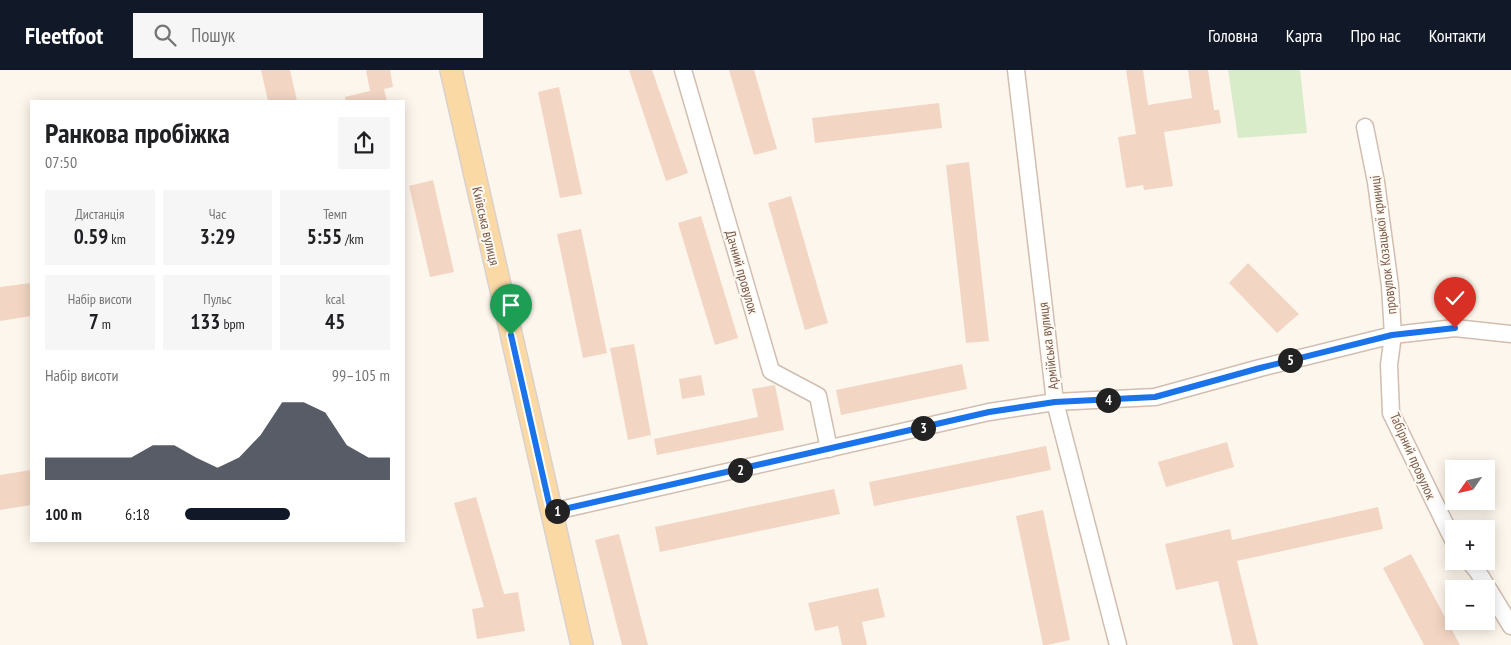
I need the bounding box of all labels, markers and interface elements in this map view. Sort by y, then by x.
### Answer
search box [133,13,483,58]
text: Fleetfoot [25,20,103,51]
icon: search [151,21,179,49]
text: Пошук [191,23,235,47]
text: Головна [1208,24,1258,47]
text: Карта [1286,24,1323,47]
text: Про нас [1351,24,1401,47]
text: Контакти [1429,24,1486,47]
text: Ранкова пробіжка [45,114,230,151]
button: share [338,117,390,169]
text: 07:50 [45,152,77,172]
street label: провулок Козацької криниці [1366,174,1400,316]
street label: Київська вулиця [468,185,504,267]
text: Дистанція [75,205,125,223]
text: Час [209,205,226,223]
text: Темп [323,205,347,223]
text: 0.59 [74,223,108,250]
text: 3:29 [200,223,235,250]
text: 5:55 [307,223,342,250]
street label: Дачний провулок [721,228,763,316]
text: km [108,230,126,248]
text: /km [342,230,364,248]
pin [1434,277,1476,328]
pin [490,284,532,335]
icon: check [1441,284,1469,312]
text: Набір висоти [68,290,132,308]
text: Пульс [203,290,232,308]
text: kcal [326,290,345,308]
icon: arrive [497,291,525,319]
street label: Армійська вулиця [1034,301,1062,391]
text: 7 [89,308,99,335]
text: 133 [190,308,220,335]
text: 45 [325,308,345,335]
text: m [99,315,111,333]
text: bpm [220,315,245,333]
pin: 5 [1278,348,1302,372]
text: 5 [1287,351,1294,369]
text: Набір висоти [45,365,118,385]
text: 99–105 m [332,365,390,385]
pin: 4 [1096,388,1120,412]
text: 4 [1105,391,1112,409]
street label: Табірний провулок [1386,410,1440,503]
pin: 3 [910,416,936,440]
text: 3 [920,419,927,437]
pin: 2 [728,458,752,482]
north arrow [1445,460,1495,510]
map controls [1445,460,1495,630]
text: 2 [737,461,744,479]
pin: 1 [544,498,570,524]
text: 1 [554,502,561,520]
text: 100 m [45,504,82,524]
text: 6:18 [125,504,150,524]
button: + [1445,520,1495,570]
button: − [1445,580,1495,630]

